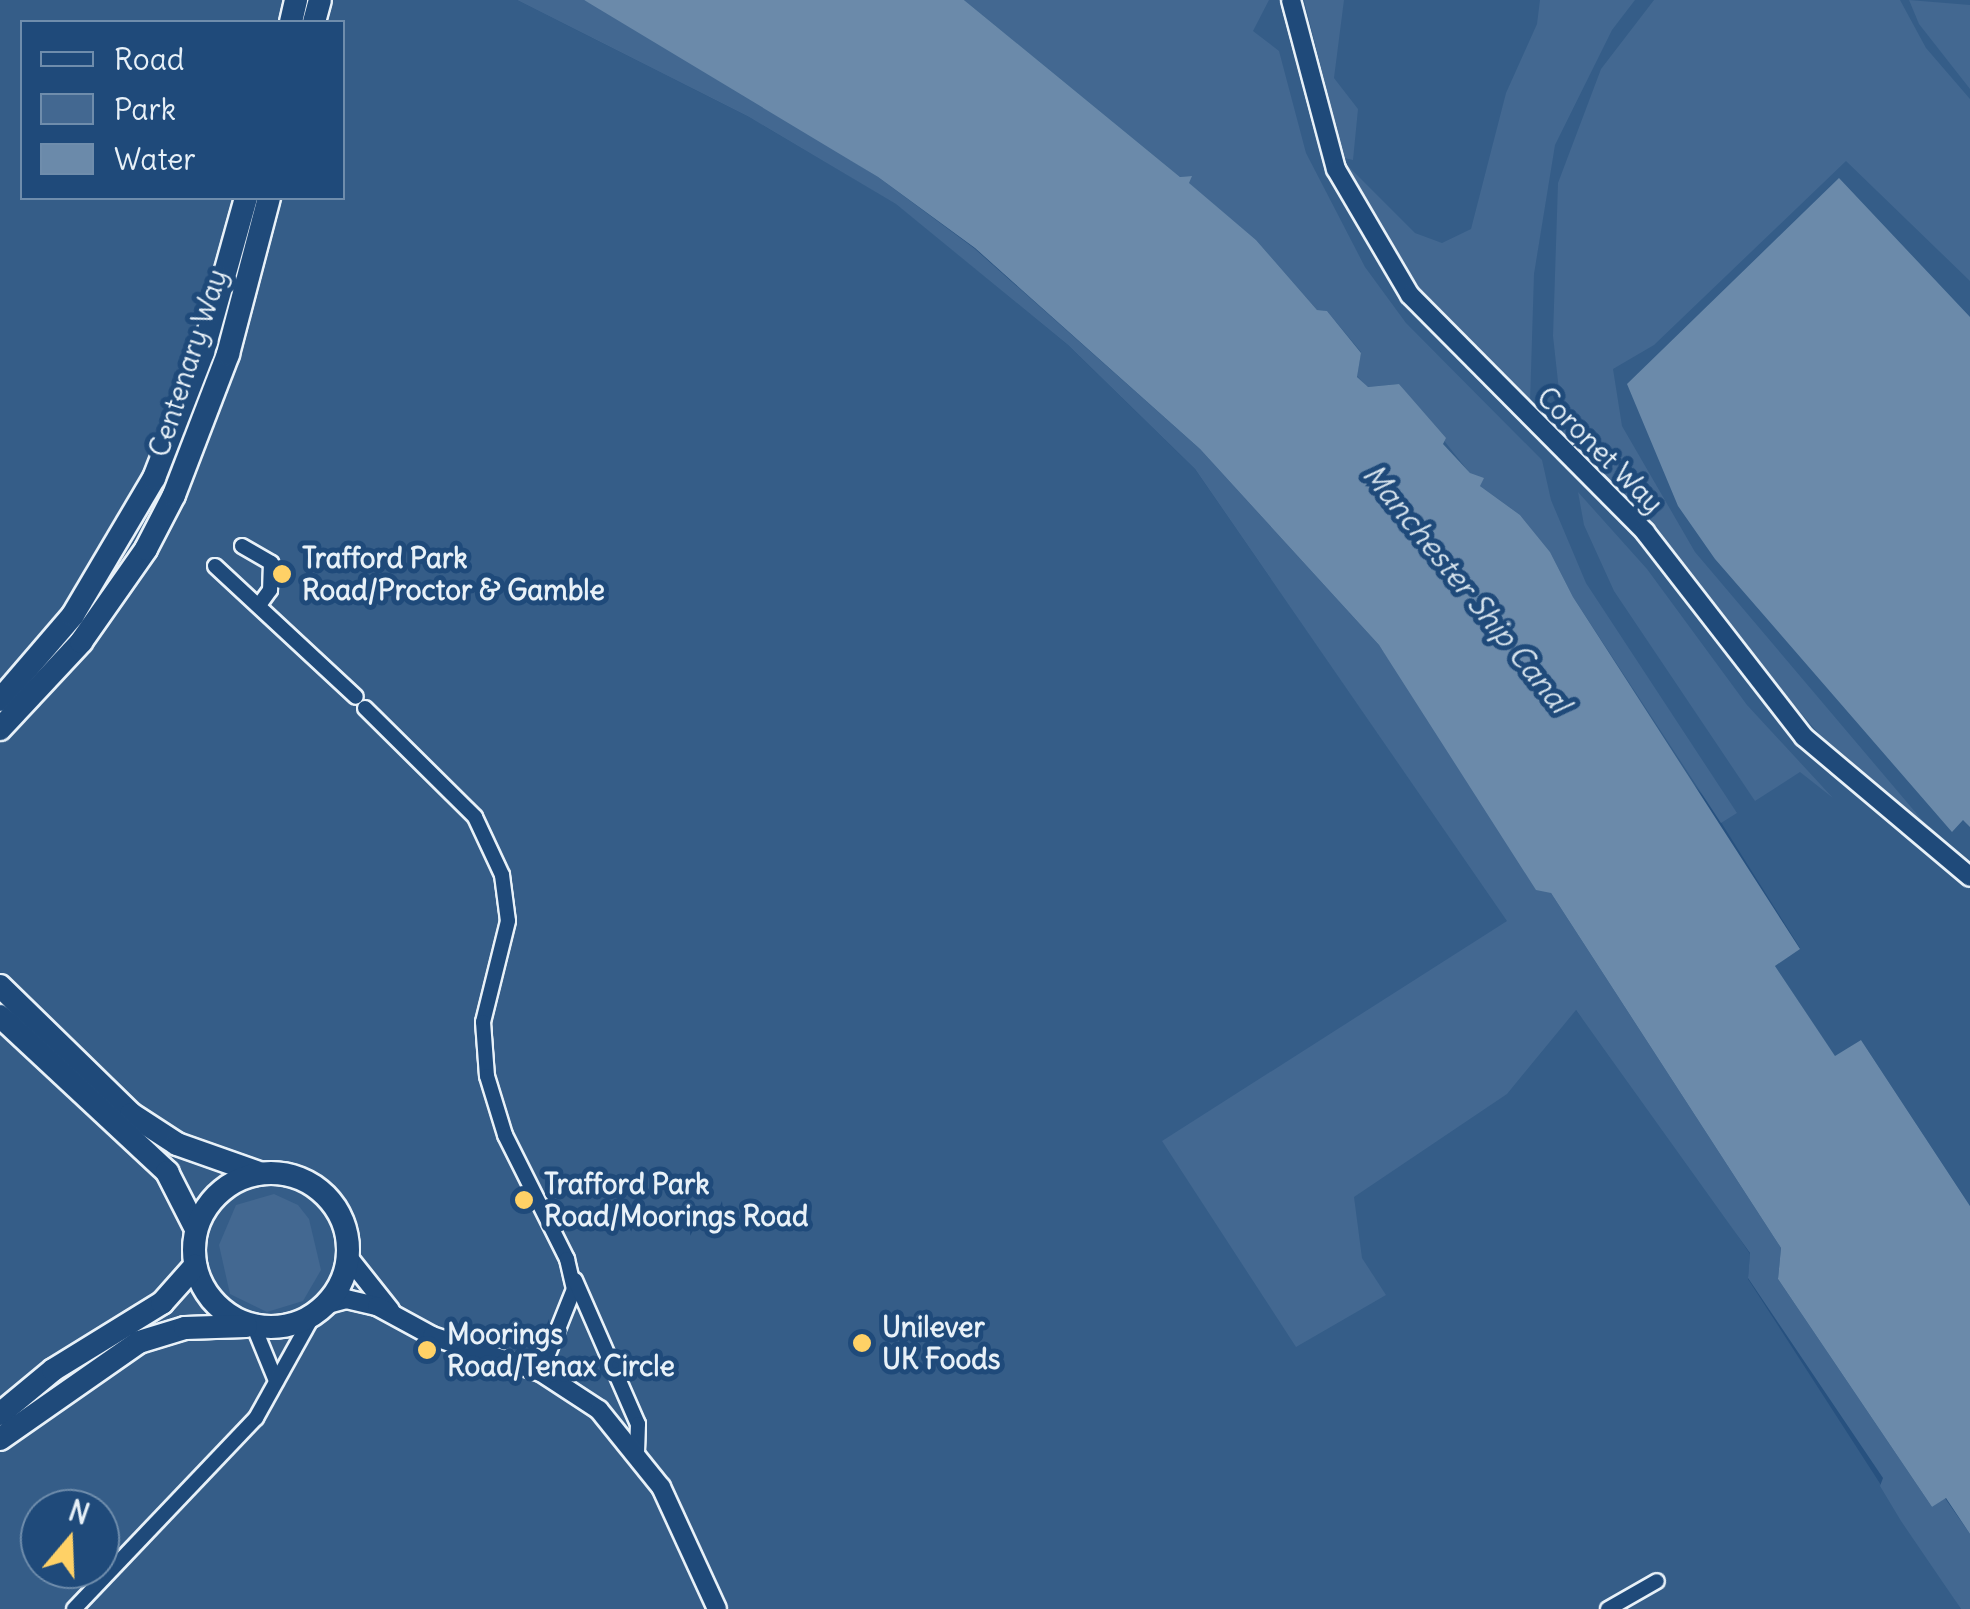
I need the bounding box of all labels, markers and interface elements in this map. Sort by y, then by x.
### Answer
legend [20,20,345,200]
text: Road [114,40,184,78]
text: Park [114,90,176,128]
text: Water [114,140,196,178]
street label: Centenary Way [142,265,234,461]
street label: Coronet Way [1530,380,1670,520]
water label: Manchester Ship Canal [1356,457,1578,719]
place label: Trafford Park Road/Proctor & Gamble [302,541,605,607]
marker: Trafford Park Road/Proctor & Gamble [271,563,293,585]
place label: Trafford Park Road/Moorings Road [544,1167,808,1233]
marker: Trafford Park Road/Moorings Road [513,1189,535,1211]
place label: Unilever UK Foods [882,1310,1000,1376]
place label: Moorings Road/Tenax Circle [447,1317,675,1383]
marker: Unilever UK Foods [851,1332,873,1354]
marker: Moorings Road/Tenax Circle [416,1339,438,1361]
north arrow [20,1489,120,1589]
text: N [64,1492,94,1533]

